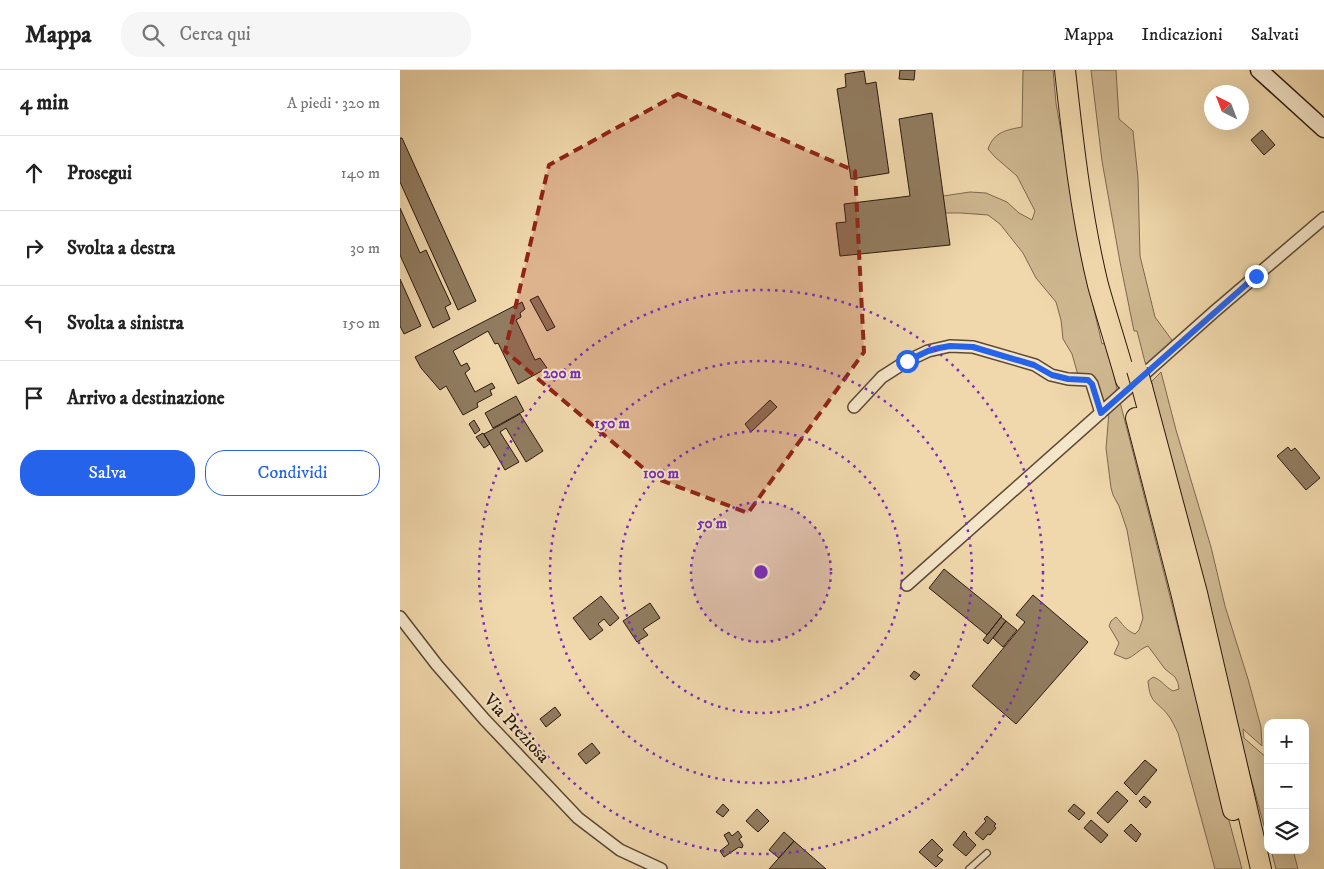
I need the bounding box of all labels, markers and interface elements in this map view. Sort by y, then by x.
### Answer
search box [121,12,471,57]
text: Mappa [25,20,91,50]
icon: search [139,21,167,49]
text: Cerca qui [179,23,251,46]
text: Mappa [1064,24,1114,46]
text: Indicazioni [1142,24,1223,46]
text: Salvati [1251,24,1299,46]
north arrow [1204,85,1249,130]
text: 4 min [20,90,69,116]
text: A piedi · 320 m [287,93,380,113]
icon: ahead [20,159,48,187]
text: Prosegui [67,162,132,185]
text: 140 m [341,163,380,183]
icon: right [20,234,48,262]
text: Svolta a destra [67,237,175,260]
text: 30 m [350,238,380,258]
route end [1245,265,1268,288]
icon: left [20,309,48,337]
text: Svolta a sinistra [67,312,184,335]
text: 150 m [342,313,380,333]
route start [896,350,919,373]
text: 200 m [543,364,582,383]
icon: arrive [20,384,48,412]
text: Arrivo a destinazione [67,387,225,410]
text: 150 m [594,414,630,433]
button: Salva [20,450,195,496]
button: Condividi [205,450,380,496]
text: 100 m [643,464,680,483]
text: 50 m [696,514,728,533]
centre of rings [752,563,770,581]
street label: Via Preziosa [478,689,554,768]
map controls [1264,719,1309,854]
button: + [1264,719,1309,764]
button: − [1264,764,1309,809]
button: layers [1264,809,1309,854]

